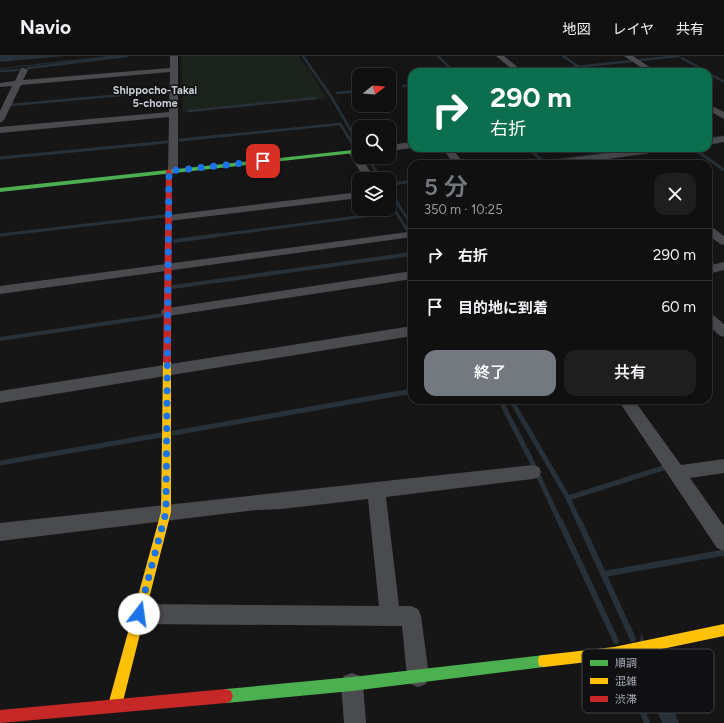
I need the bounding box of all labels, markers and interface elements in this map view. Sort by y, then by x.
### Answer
text: Navio [20,16,71,39]
text: 地図 [562,21,590,38]
text: レイヤ [612,21,654,38]
text: 共有 [676,21,704,38]
north arrow [352,68,396,112]
map controls [352,68,396,216]
text: 290 m [490,80,572,114]
district label: Shippocho-Takai 5-chome [113,84,197,110]
icon: right [424,84,476,136]
text: 右折 [490,118,526,140]
button: search [352,120,396,164]
pin [246,144,280,178]
icon: arrive [252,150,274,172]
button: layers [352,172,396,216]
text: 5 分 [424,172,468,201]
button: close [654,173,696,215]
text: 350 m · 10:25 [424,202,503,217]
icon: right [424,244,446,266]
text: 290 m [653,246,696,264]
text: 右折 [458,247,488,265]
icon: arrive [424,296,446,318]
text: 60 m [661,298,696,316]
text: 目的地に到着 [458,299,548,317]
button: 終了 [424,350,556,396]
button: 共有 [564,350,696,396]
position arrow [118,593,160,635]
legend [582,649,714,713]
text: 順調 [615,657,637,670]
text: 混雑 [615,675,637,688]
text: 渋滞 [615,693,637,706]

